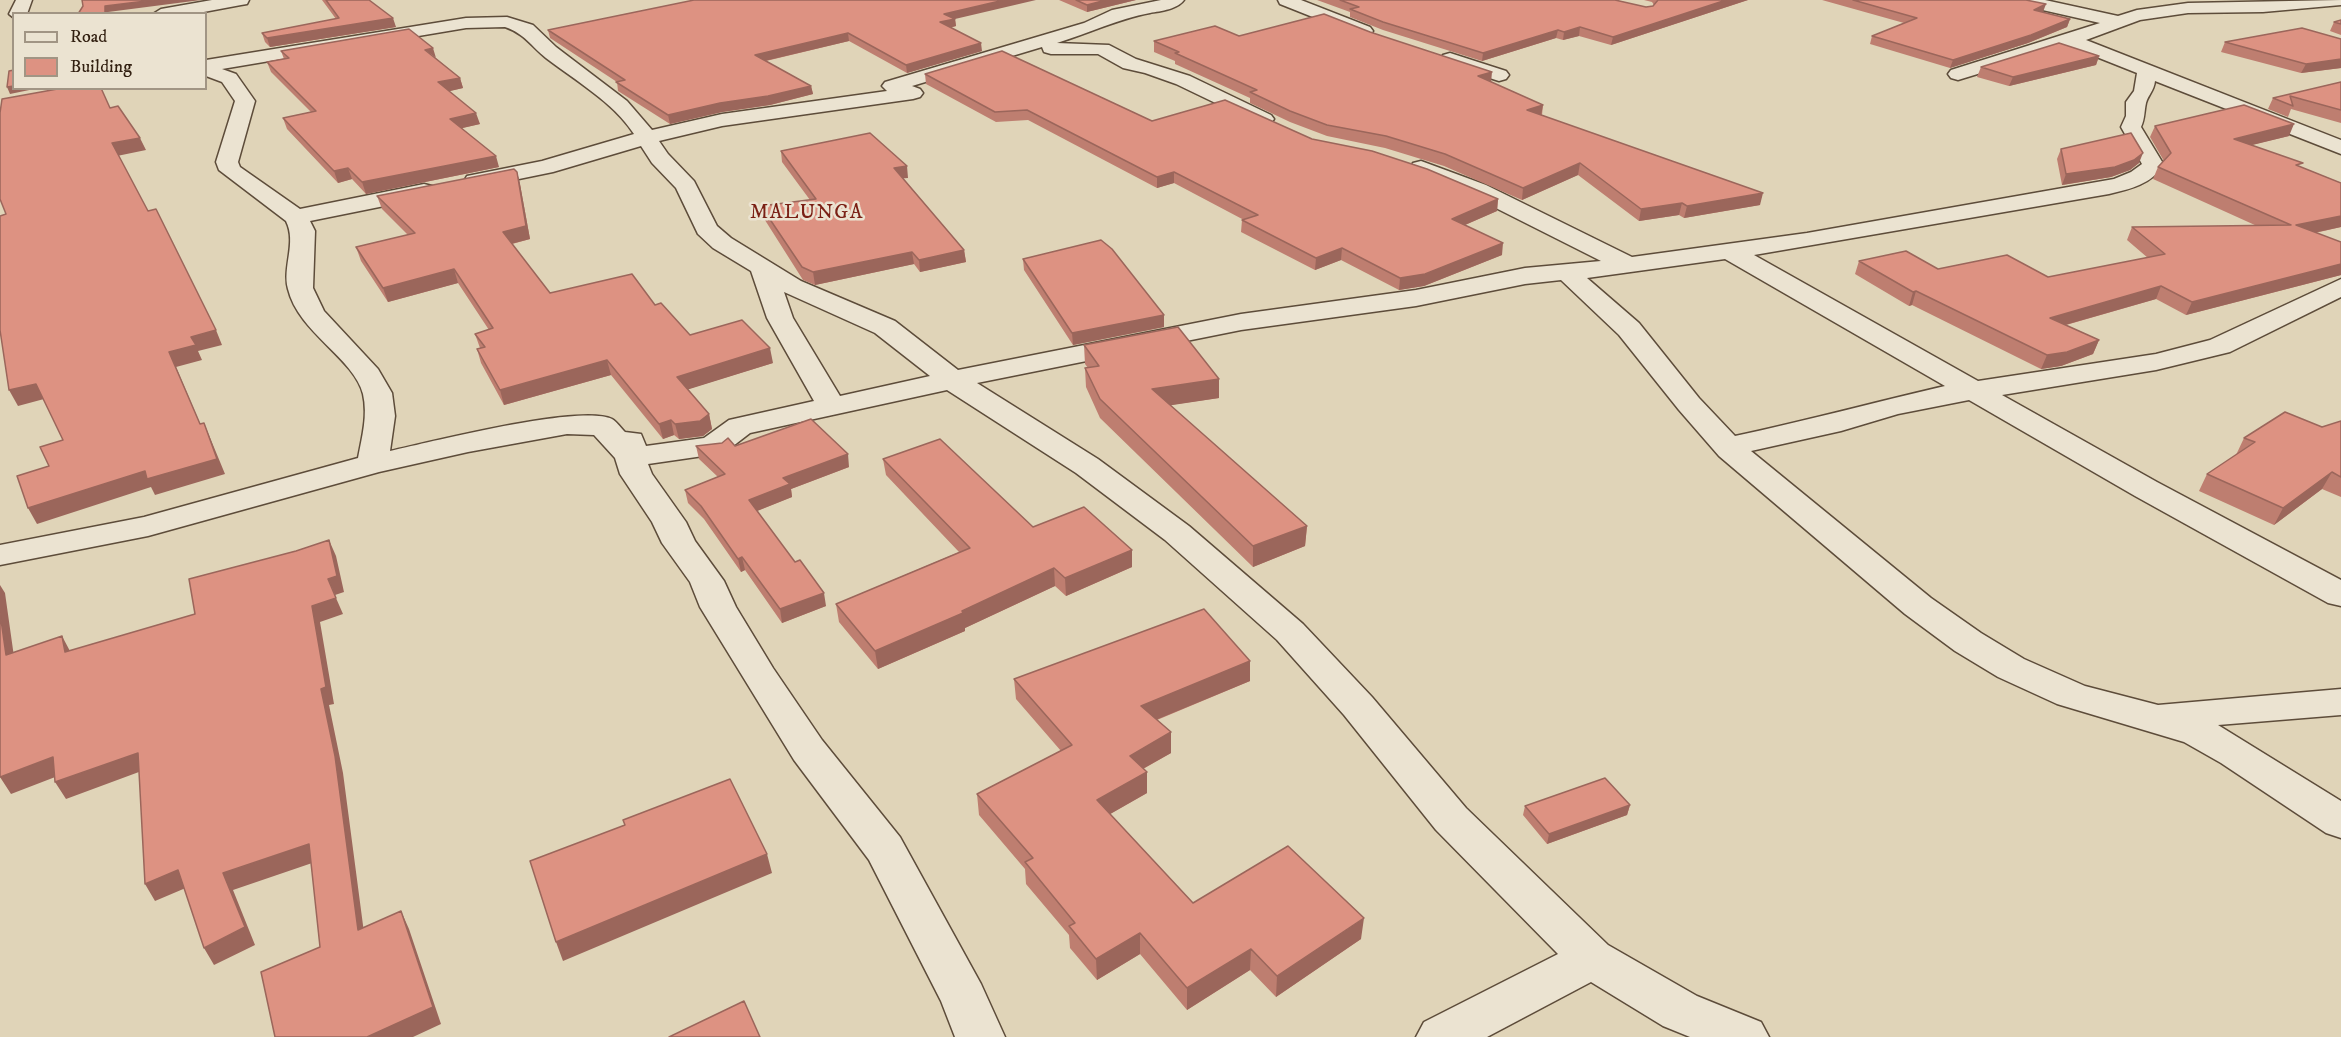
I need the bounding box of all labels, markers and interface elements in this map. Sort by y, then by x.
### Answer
legend [12,12,207,90]
text: Road [70,26,107,48]
text: Building [70,56,132,78]
district label: MALUNGA [750,202,864,226]

